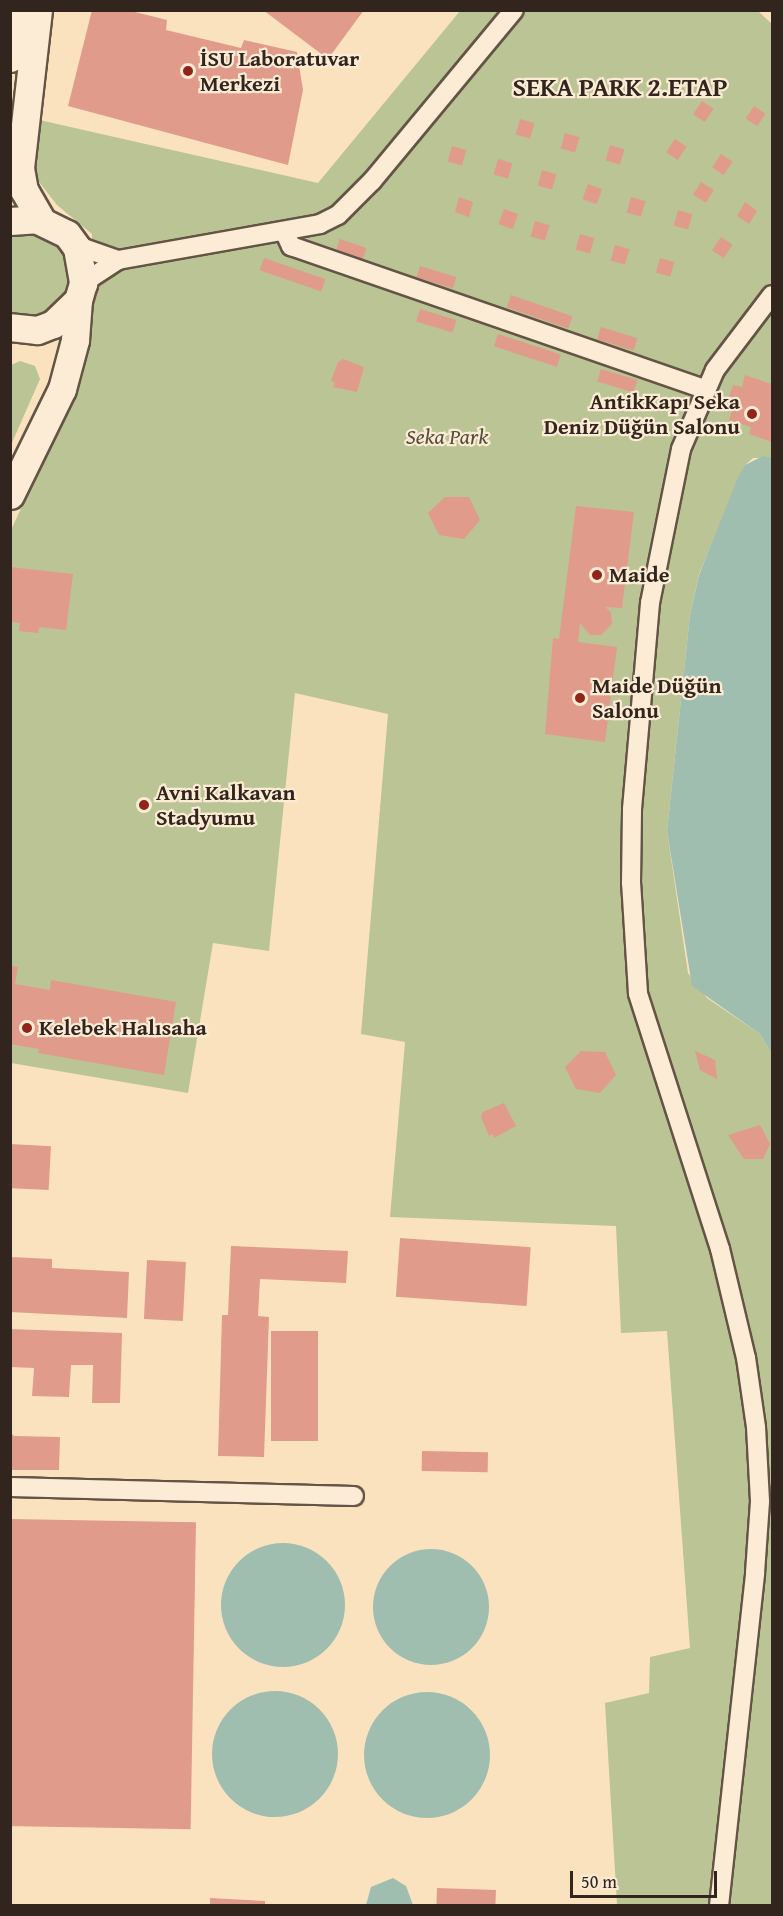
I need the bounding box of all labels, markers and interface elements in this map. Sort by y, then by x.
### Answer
place label: İSU Laboratuvar Merkezi [200,45,359,96]
marker: İSU Laboratuvar Merkezi [181,64,195,78]
district label: SEKA PARK 2.ETAP [512,71,728,103]
place label: AntikKapı Seka Deniz Düğün Salonu [544,388,740,440]
marker: AntikKapı Seka Deniz Düğün Salonu [745,407,759,421]
park label: Seka Park [406,424,488,450]
place label: Maide [609,562,669,588]
marker: Maide [590,568,604,582]
place label: Maide Düğün Salonu [592,672,721,724]
marker: Maide Düğün Salonu [573,691,587,705]
place label: Avni Kalkavan Stadyumu [156,779,295,830]
marker: Avni Kalkavan Stadyumu [137,798,151,812]
place label: Kelebek Halısaha [39,1015,207,1041]
marker: Kelebek Halısaha [20,1021,34,1035]
scale bar [573,1859,720,1897]
text: 50 m [581,1868,617,1895]

